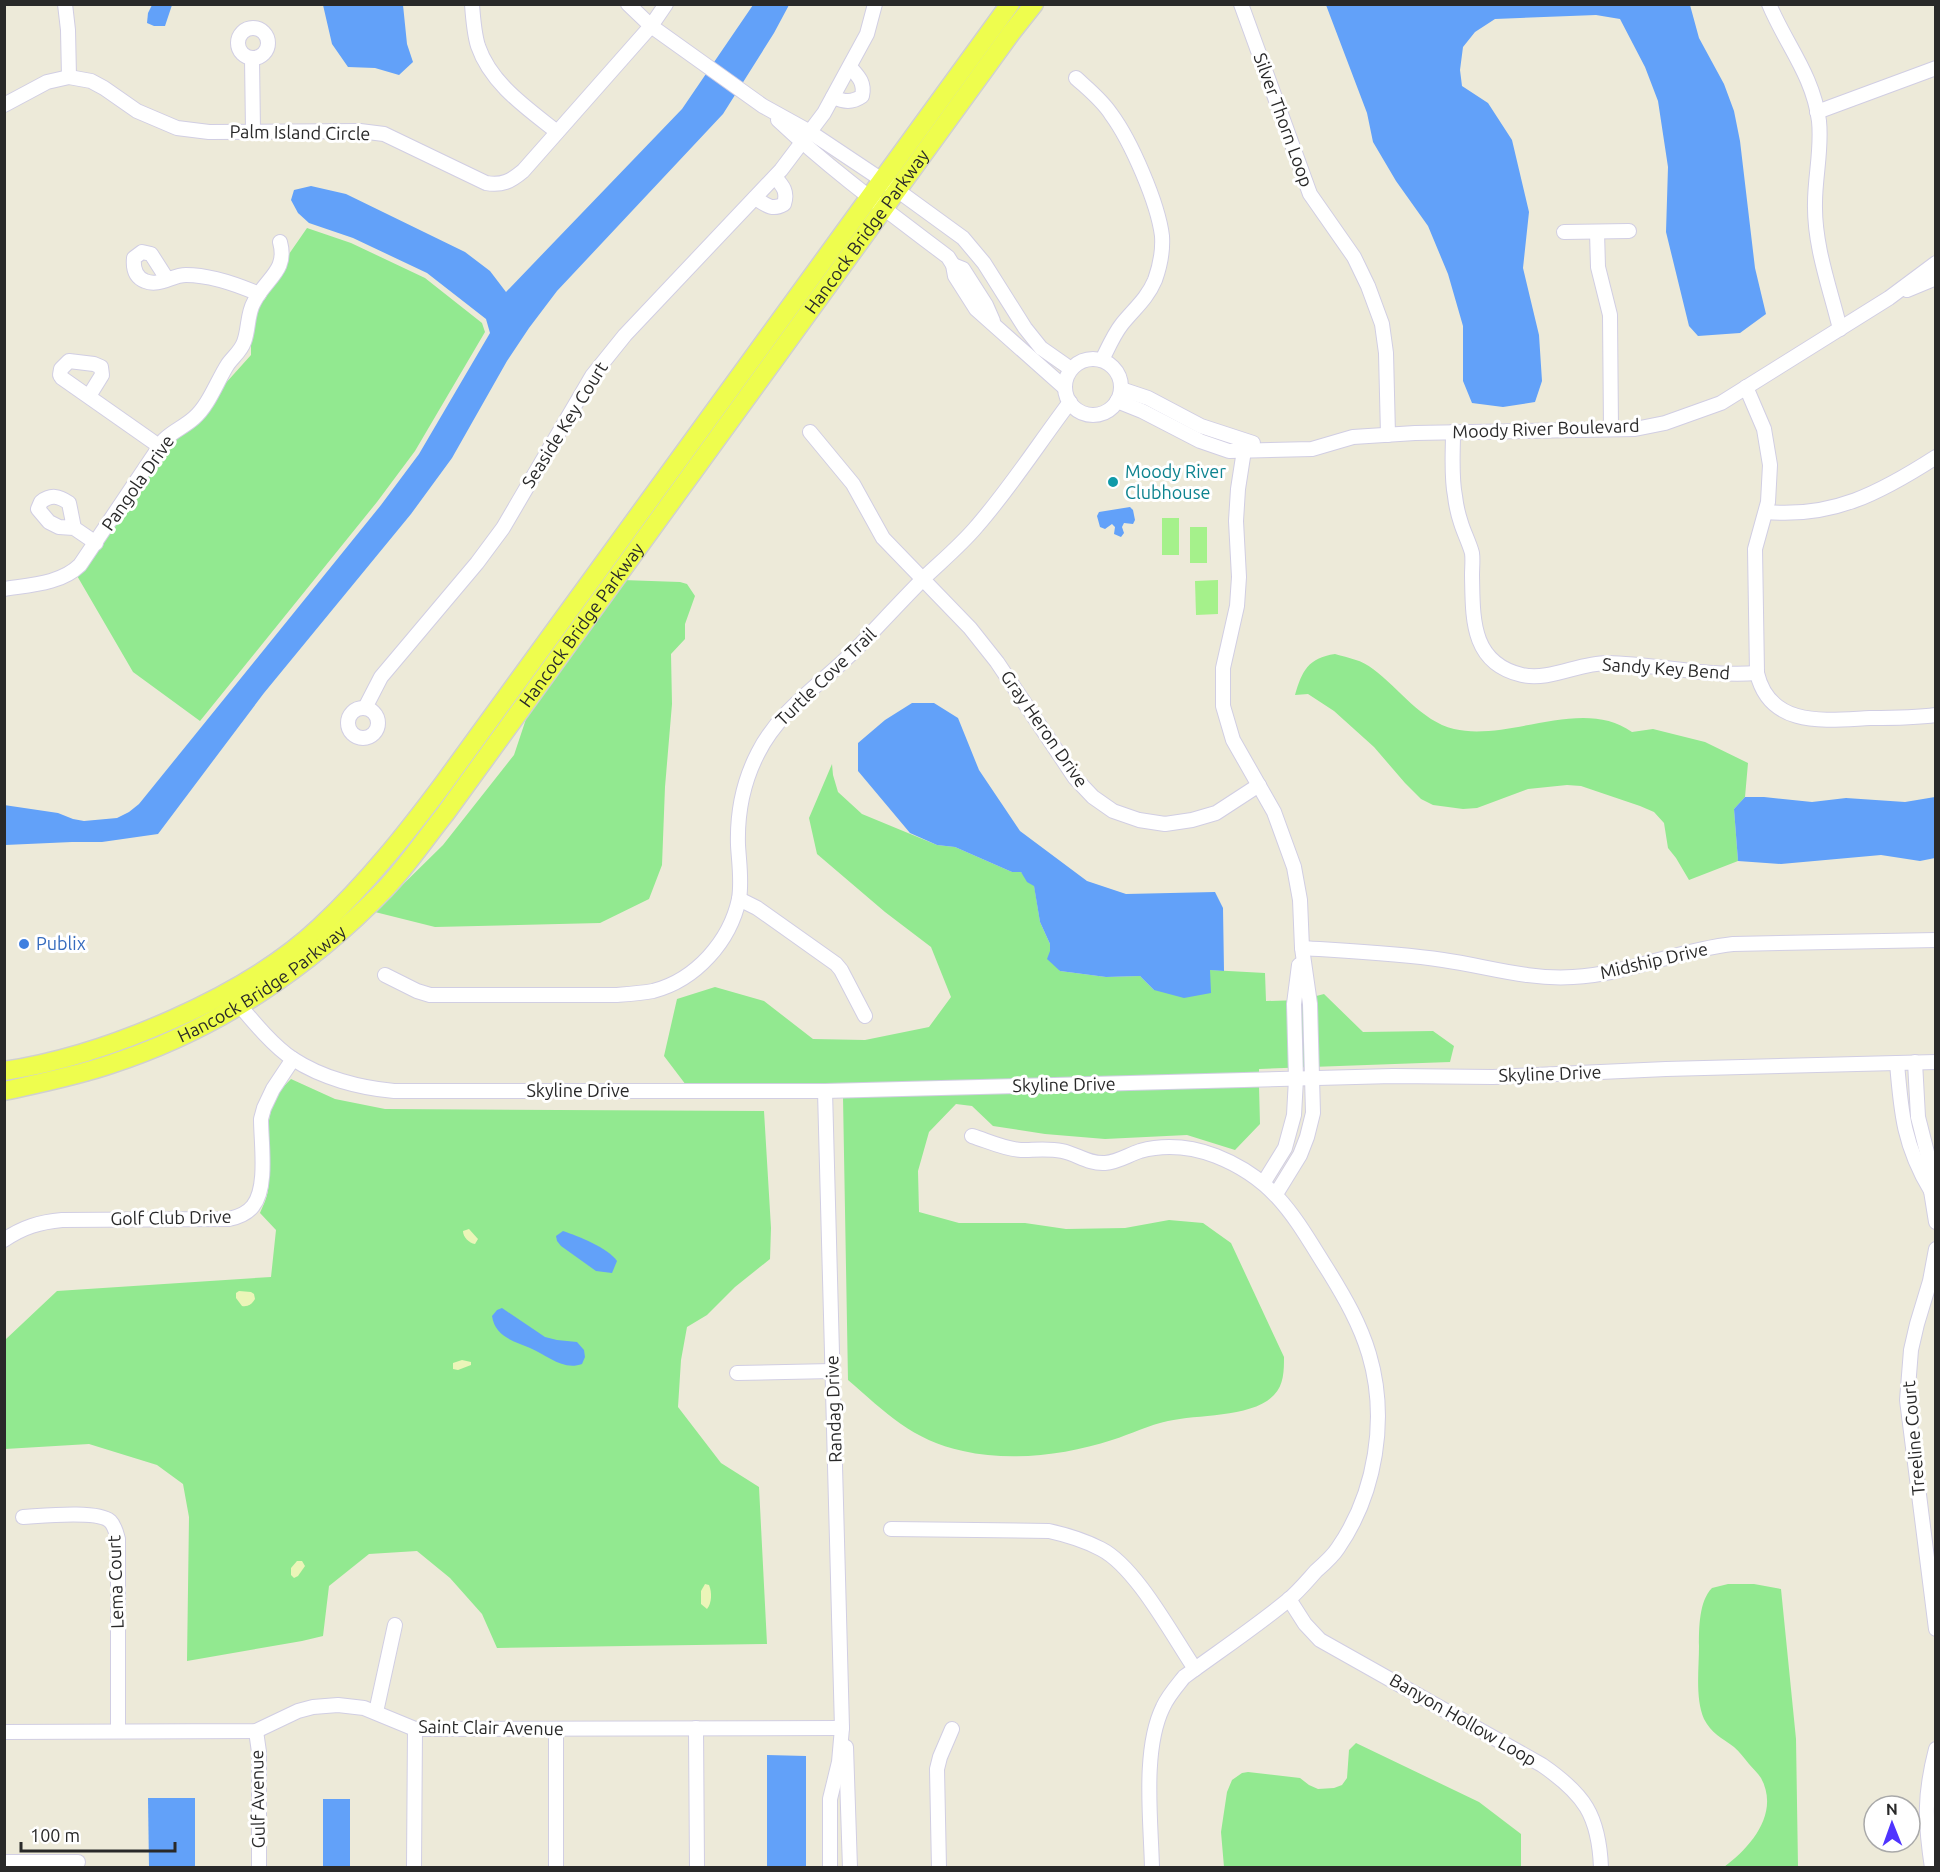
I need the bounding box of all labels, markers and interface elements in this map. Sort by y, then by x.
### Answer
street label: Silver Thorn Loop [1250,50,1317,189]
street label: Palm Island Circle [229,121,371,143]
street label: Hancock Bridge Parkway [800,145,933,317]
street label: Seaside Key Court [517,358,611,491]
street label: Moody River Boulevard [1452,415,1640,441]
street label: Pangola Drive [97,431,177,534]
place label: Moody River Clubhouse [1125,461,1226,502]
marker: Moody River Clubhouse [1106,475,1120,489]
street label: Hancock Bridge Parkway [515,538,647,711]
street label: Turtle Cove Trail [771,623,880,729]
street label: Sandy Key Bend [1602,654,1731,682]
street label: Gray Heron Drive [997,666,1092,790]
street label: Hancock Bridge Parkway [174,921,349,1046]
place label: Publix [36,933,86,953]
marker: Publix [17,937,31,951]
street label: Midship Drive [1598,938,1710,982]
street label: Skyline Drive [1498,1061,1602,1085]
street label: Skyline Drive [1012,1073,1116,1095]
street label: Skyline Drive [526,1080,630,1100]
street label: Golf Club Drive [110,1206,232,1228]
street label: Randag Drive [821,1355,845,1463]
street label: Treeline Court [1898,1380,1928,1496]
street label: Lema Court [103,1535,127,1629]
street label: Banyon Hollow Loop [1387,1669,1540,1769]
street label: Saint Clair Avenue [418,1716,564,1738]
street label: Gulf Avenue [246,1750,268,1848]
north arrow [1862,1794,1922,1854]
text: N [1886,1800,1898,1818]
scale bar [21,1815,176,1853]
text: 100 m [30,1825,80,1845]

